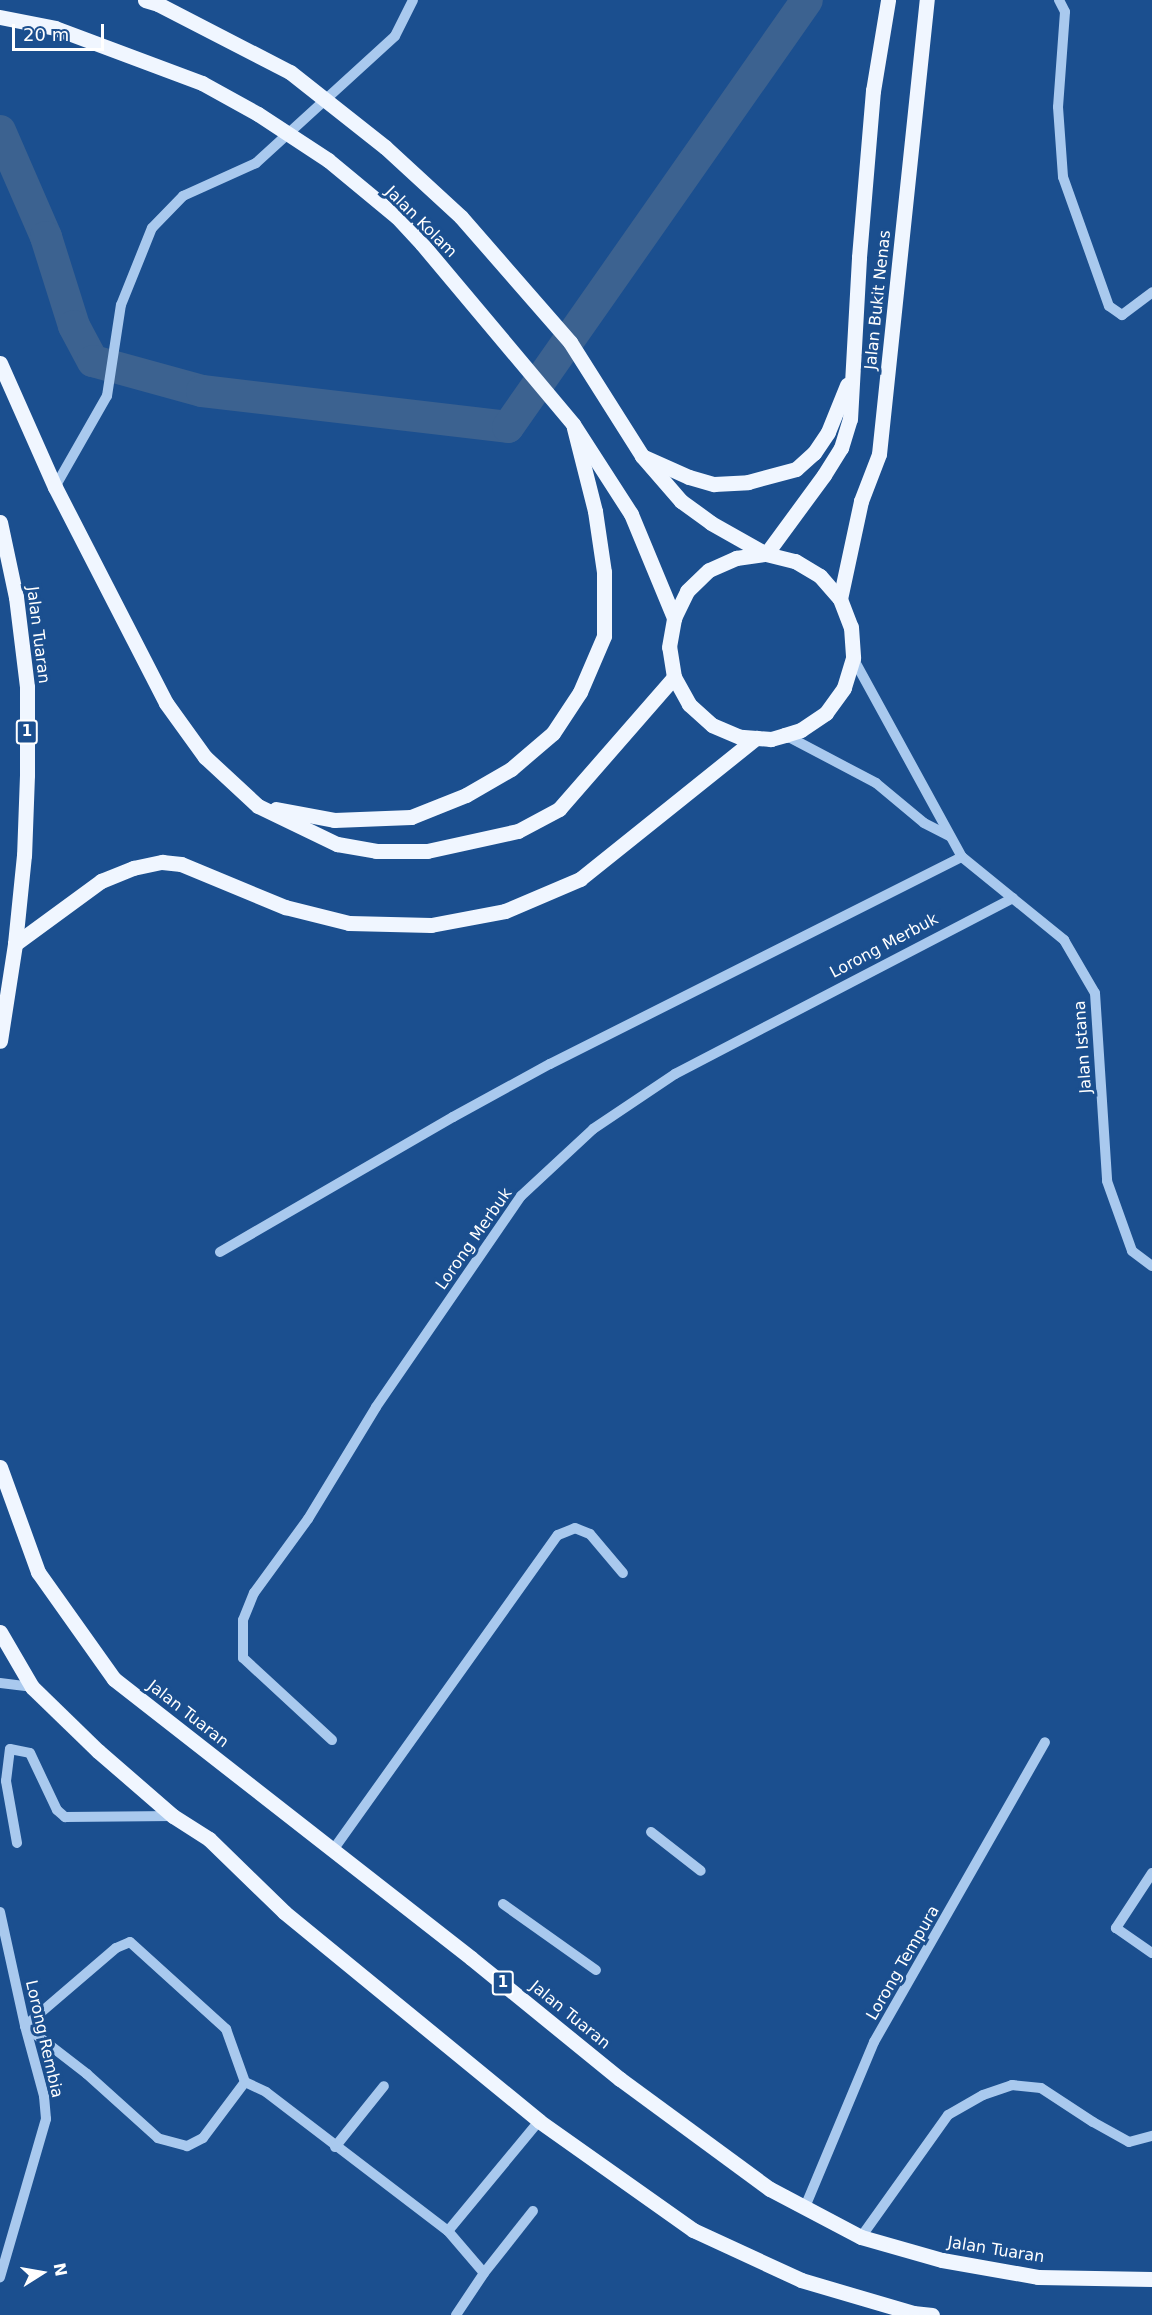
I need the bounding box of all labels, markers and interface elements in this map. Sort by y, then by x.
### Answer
scale bar [15,12,106,50]
text: 20 m [23,24,69,45]
street label: Jalan Kolam [381,182,461,262]
street label: Jalan Bukit Nenas [861,229,895,371]
street label: Jalan Tuaran [23,585,53,685]
road number: 1 [15,720,39,744]
street label: Lorong Merbuk [827,909,941,983]
street label: Jalan Istana [1070,1000,1096,1094]
street label: Lorong Merbuk [432,1185,516,1293]
street label: Jalan Tuaran [144,1676,232,1752]
street label: Lorong Tempura [862,1902,944,2024]
road number: 1 [491,1971,515,1995]
street label: Jalan Tuaran [526,1977,614,2053]
street label: Lorong Rembia [21,1978,67,2100]
street label: Jalan Tuaran [946,2233,1046,2267]
north arrow [12,2243,72,2303]
text: N [50,2261,71,2278]

